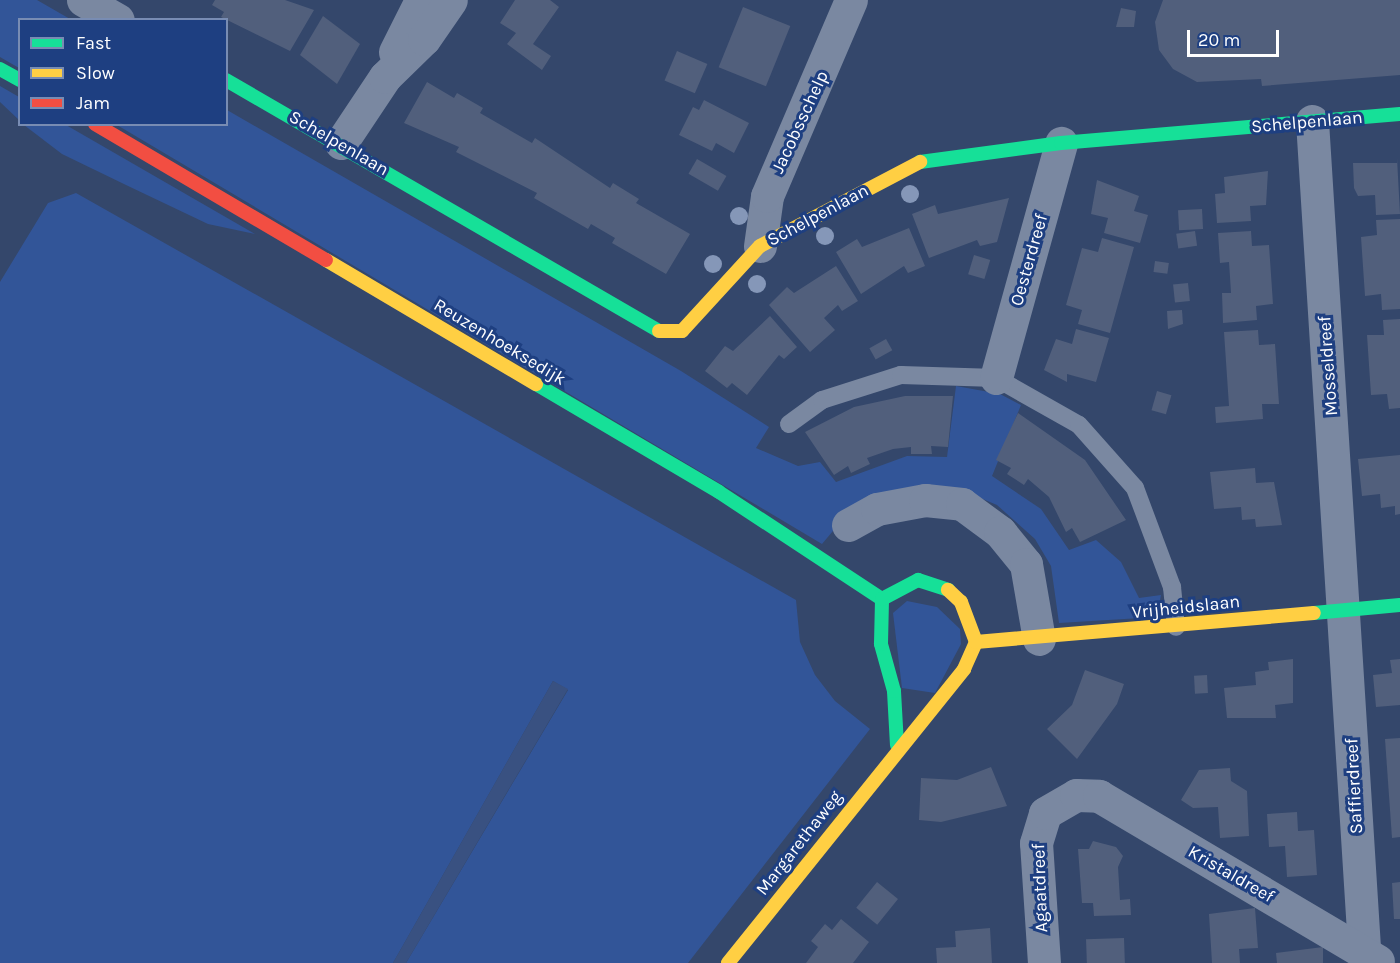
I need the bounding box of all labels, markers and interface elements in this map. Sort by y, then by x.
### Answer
legend [18,18,228,126]
scale bar [1190,18,1282,56]
text: 20 m [1198,29,1240,51]
text: Fast [76,32,111,54]
text: Slow [76,62,115,84]
street label: Jacobsschelp [767,67,833,177]
text: Jam [76,92,110,114]
street label: Schelpenlaan [285,106,393,180]
street label: Schelpenlaan [1250,106,1364,138]
street label: Schelpenlaan [764,179,872,251]
street label: Oesterdreef [1006,212,1052,308]
street label: Reuzenhoeksedijk [430,294,570,390]
street label: Mosseldreef [1314,315,1342,417]
street label: Vrijheidslaan [1131,591,1241,623]
street label: Saffierdreef [1341,737,1367,835]
street label: Margarethaweg [751,786,847,900]
street label: Kristaldreef [1184,841,1278,907]
street label: Agaatdreef [1028,843,1052,933]

